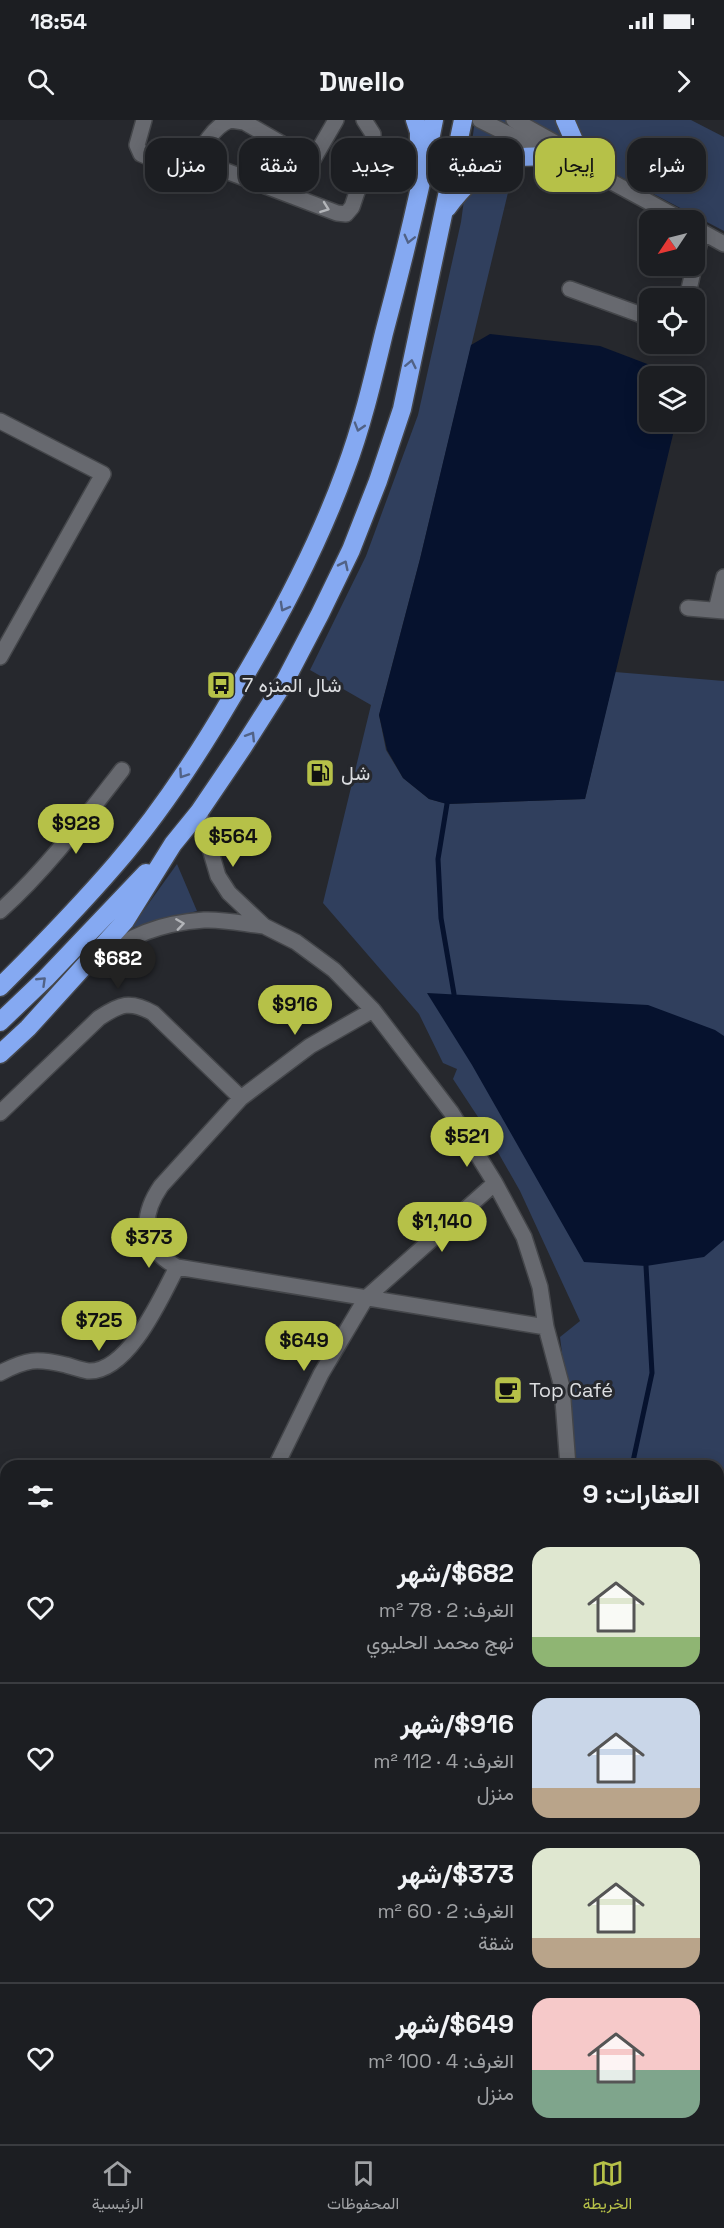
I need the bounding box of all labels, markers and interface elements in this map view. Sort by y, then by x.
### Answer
text: 18:54 [30,7,87,35]
text: Dwello [319,64,405,99]
icon: search [24,65,57,98]
icon: forward [667,65,700,98]
chip: منزل [145,138,227,192]
chip: شقة [239,138,319,192]
chip: جديد [331,138,416,192]
chip: تصفية [428,138,523,192]
chip: إيجار [535,138,615,192]
chip: شراء [627,138,706,192]
one-way arrow [319,201,330,214]
north arrow [639,210,705,276]
map controls [639,210,705,432]
one-way arrow [403,234,416,244]
button: locate [639,288,705,354]
one-way arrow [404,359,417,369]
button: layers [639,366,705,432]
one-way arrow [354,421,366,432]
one-way arrow [337,560,349,571]
one-way arrow [280,601,292,611]
bus stop icon: شال المنزه 7 [205,669,237,701]
place label: شال المنزه 7 [242,672,341,698]
one-way arrow [243,731,254,742]
fuel station icon: شل [304,757,336,789]
place label: شل [341,760,370,786]
one-way arrow [179,767,190,778]
pin: $928 [40,804,112,855]
text: $928 [52,810,100,836]
pin: $564 [197,817,269,868]
text: $564 [208,823,258,849]
one-way arrow [175,918,185,930]
pin: $682 [82,939,154,990]
text: $682 [94,945,142,971]
one-way arrow [35,978,46,989]
pin: $916 [259,985,331,1036]
text: $916 [272,991,318,1017]
pin: $521 [431,1117,503,1168]
text: $521 [445,1123,489,1149]
pin: $1,140 [393,1202,491,1253]
text: $1,140 [412,1208,472,1234]
pin: $373 [113,1218,185,1269]
text: $373 [125,1224,173,1250]
pin: $725 [63,1301,135,1352]
text: $725 [76,1307,123,1333]
pin: $649 [268,1321,340,1372]
text: $649 [279,1327,329,1353]
cafe icon: Top Café [492,1374,524,1406]
place label: Top Café [529,1377,613,1403]
text: العقارات: 9 [582,1477,700,1511]
icon: filters [24,1480,57,1513]
text: $682/شهر [397,1556,514,1590]
icon: home [580,1571,652,1643]
icon: heart [24,1591,57,1624]
text: الغرف: 2 · 78 m² [379,1597,514,1623]
text: نهج محمد الحليوي [366,1629,514,1655]
text: $916/شهر [400,1707,514,1741]
icon: home [580,1722,652,1794]
icon: heart [24,1742,57,1775]
text: الغرف: 4 · 112 m² [373,1748,514,1774]
text: منزل [477,1780,514,1806]
text: $373/شهر [398,1857,514,1891]
icon: home [580,1872,652,1944]
icon: heart [24,1892,57,1925]
text: الغرف: 2 · 60 m² [377,1898,514,1924]
text: شقة [478,1930,514,1956]
text: $649/شهر [395,2007,514,2041]
icon: home [580,2022,652,2094]
icon: heart [24,2042,57,2075]
text: الغرف: 4 · 100 m² [368,2048,514,2074]
text: منزل [477,2080,514,2106]
tab: الرئيسية [92,2157,144,2218]
tab: المحفوظات [327,2157,399,2218]
tab: الخريطة [583,2157,632,2218]

